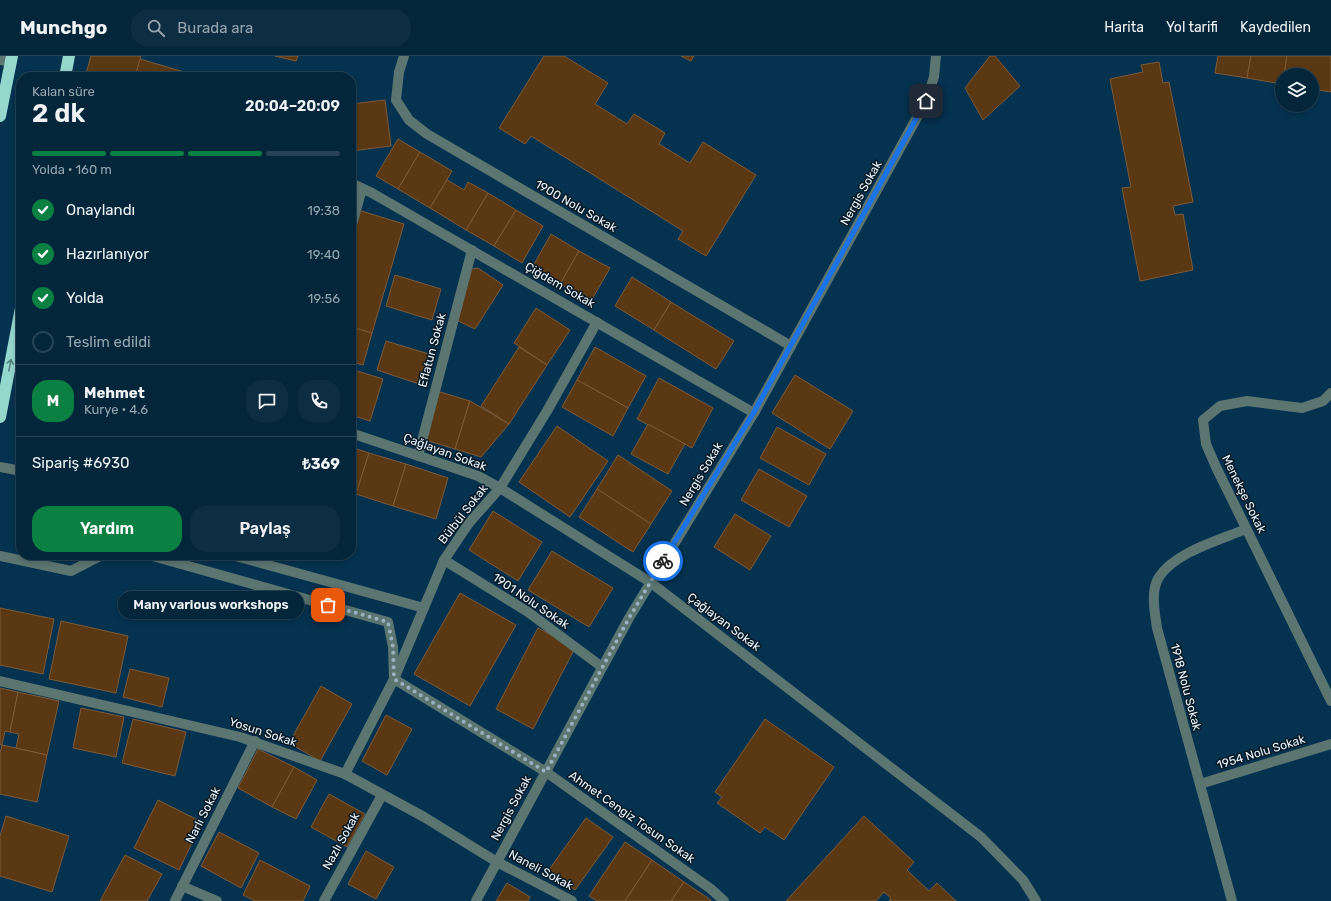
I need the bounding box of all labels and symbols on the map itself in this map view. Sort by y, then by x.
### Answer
pin [909,84,943,118]
street label: Nergis Sokak [837,157,885,228]
street label: 1900 Nolu Sokak [533,177,620,235]
street label: Çiğdem Sokak [522,259,598,311]
street label: Eflatun Sokak [415,311,449,389]
one-way arrow [6,358,14,371]
street label: Çağlayan Sokak [401,430,489,474]
street label: Nergis Sokak [676,439,726,508]
street label: Menekşe Sokak [1219,453,1269,536]
street label: Bülbül Sokak [435,481,491,547]
courier [643,541,683,581]
street label: 1901 Nolu Sokak [490,570,573,632]
pin [311,588,345,622]
street label: Çağlayan Sokak [685,590,764,654]
callout: Many various workshops [118,591,304,619]
street label: 1918 Nolu Sokak [1168,642,1205,733]
street label: Yosun Sokak [227,714,299,750]
street label: 1954 Nolu Sokak [1215,732,1307,772]
street label: Ahmet Cengiz Tosun Sokak [566,768,698,866]
street label: Nergis Sokak [488,772,534,843]
street label: Narlı Sokak [183,784,224,846]
street label: Nazlı Sokak [320,809,363,872]
street label: Naneli Sokak [506,847,576,893]

